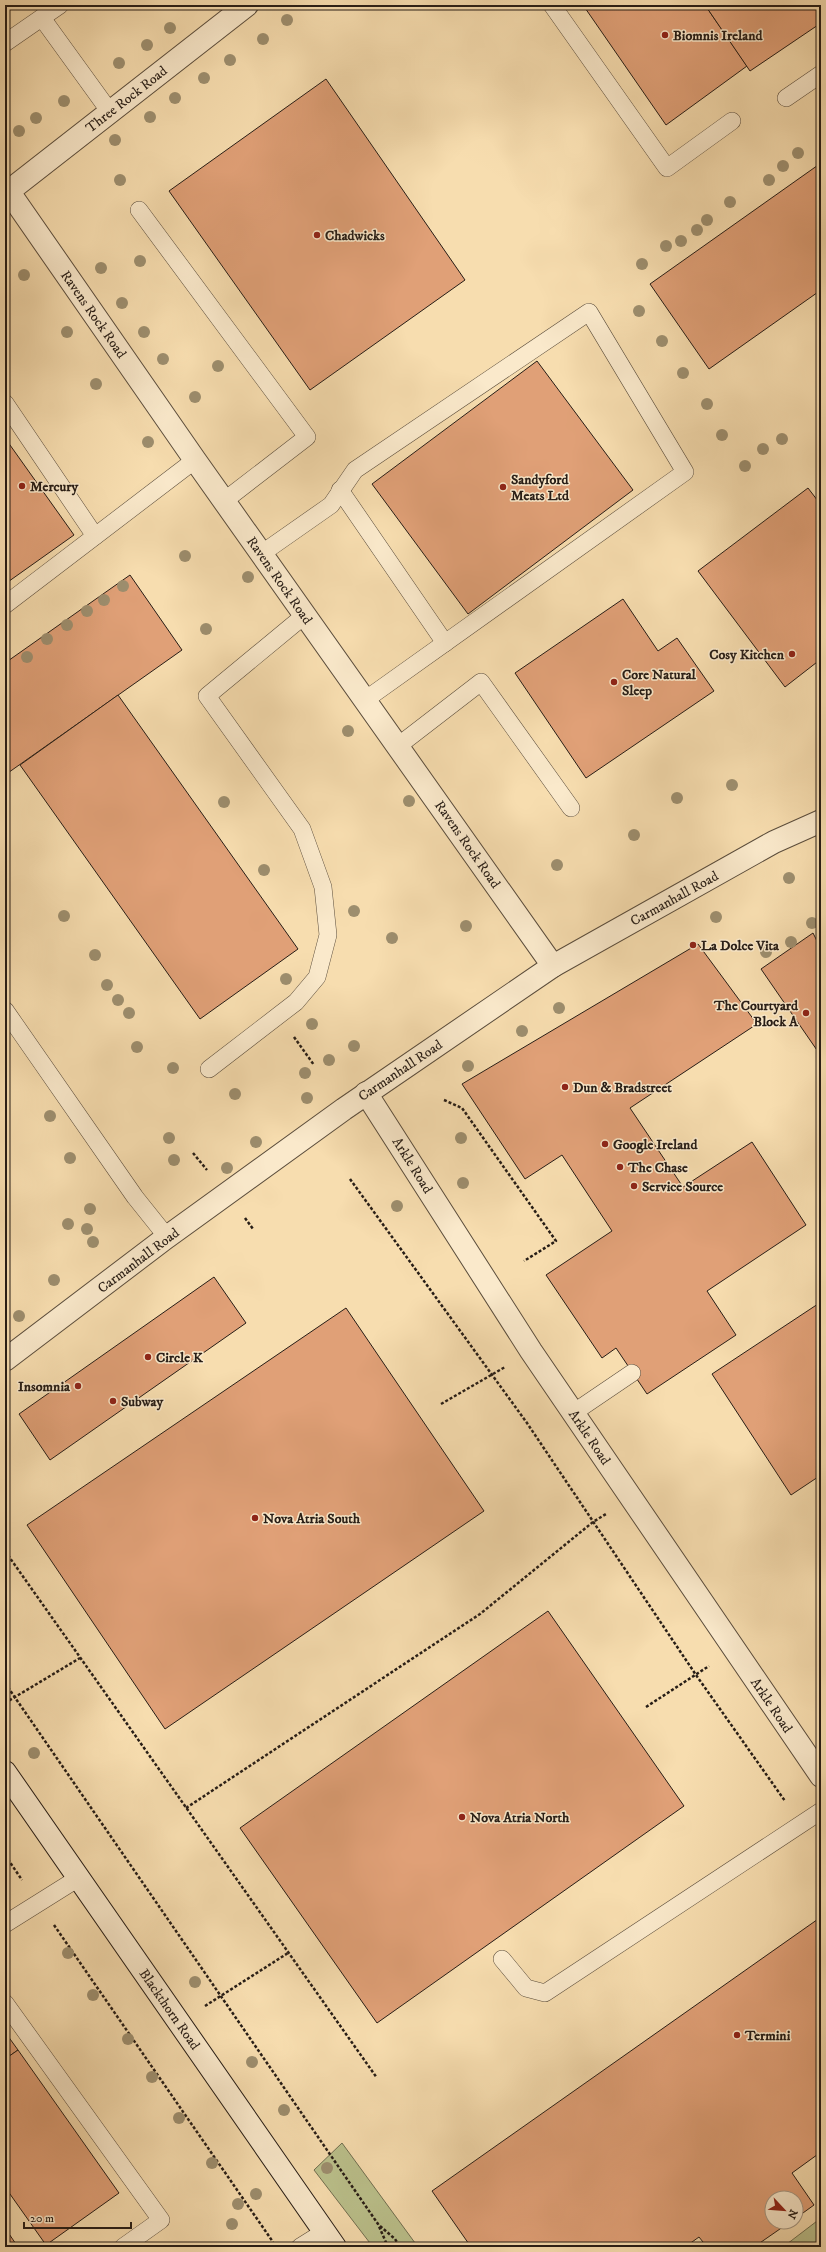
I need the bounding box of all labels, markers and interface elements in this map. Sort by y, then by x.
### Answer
place label: Biomnis Ireland [673,27,764,45]
marker: Biomnis Ireland [660,30,670,40]
street label: Three Rock Road [82,62,171,137]
place label: Chadwicks [325,227,385,245]
marker: Chadwicks [312,230,322,240]
street label: Ravens Rock Road [56,267,130,362]
place label: Sandyford Meats Ltd [511,471,570,505]
place label: Mercury [30,478,79,496]
marker: Mercury [17,481,27,491]
marker: Sandyford Meats Ltd [498,482,508,492]
street label: Ravens Rock Road [242,533,316,628]
place label: Cosy Kitchen [709,646,785,664]
marker: Cosy Kitchen [787,649,797,659]
place label: Core Natural Sleep [622,666,697,700]
marker: Core Natural Sleep [609,677,619,687]
street label: Ravens Rock Road [430,797,504,892]
street label: Carmanhall Road [627,867,722,930]
place label: La Dolce Vita [701,937,780,955]
marker: La Dolce Vita [688,940,698,950]
place label: The Courtyard Block A [713,997,799,1031]
marker: The Courtyard Block A [801,1008,811,1018]
street label: Carmanhall Road [355,1036,446,1106]
place label: Dun & Bradstreet [573,1079,672,1097]
marker: Dun & Bradstreet [560,1082,570,1092]
street label: Arkle Road [388,1134,436,1197]
place label: Google Ireland [613,1136,698,1154]
marker: Google Ireland [600,1139,610,1149]
place label: The Chase [627,1159,688,1177]
marker: The Chase [615,1162,625,1172]
place label: Service Source [642,1178,723,1196]
marker: Service Source [629,1181,639,1191]
street label: Carmanhall Road [94,1224,183,1297]
place label: Circle K [156,1349,204,1367]
marker: Circle K [143,1352,153,1362]
place label: Insomnia [18,1378,71,1396]
marker: Insomnia [73,1381,83,1391]
place label: Subway [121,1393,163,1411]
marker: Subway [108,1396,118,1406]
street label: Arkle Road [564,1406,614,1469]
place label: Nova Atria South [263,1510,361,1528]
marker: Nova Atria South [250,1513,260,1523]
street label: Arkle Road [746,1674,796,1737]
place label: Nova Atria North [470,1809,570,1827]
marker: Nova Atria North [457,1812,467,1822]
street label: Blackthorn Road [135,1966,204,2054]
place label: Termini [744,2027,791,2045]
marker: Termini [732,2030,742,2040]
north arrow [764,2190,804,2230]
scale bar [24,2204,131,2230]
text: N [784,2207,800,2221]
text: 20 m [30,2211,54,2226]

